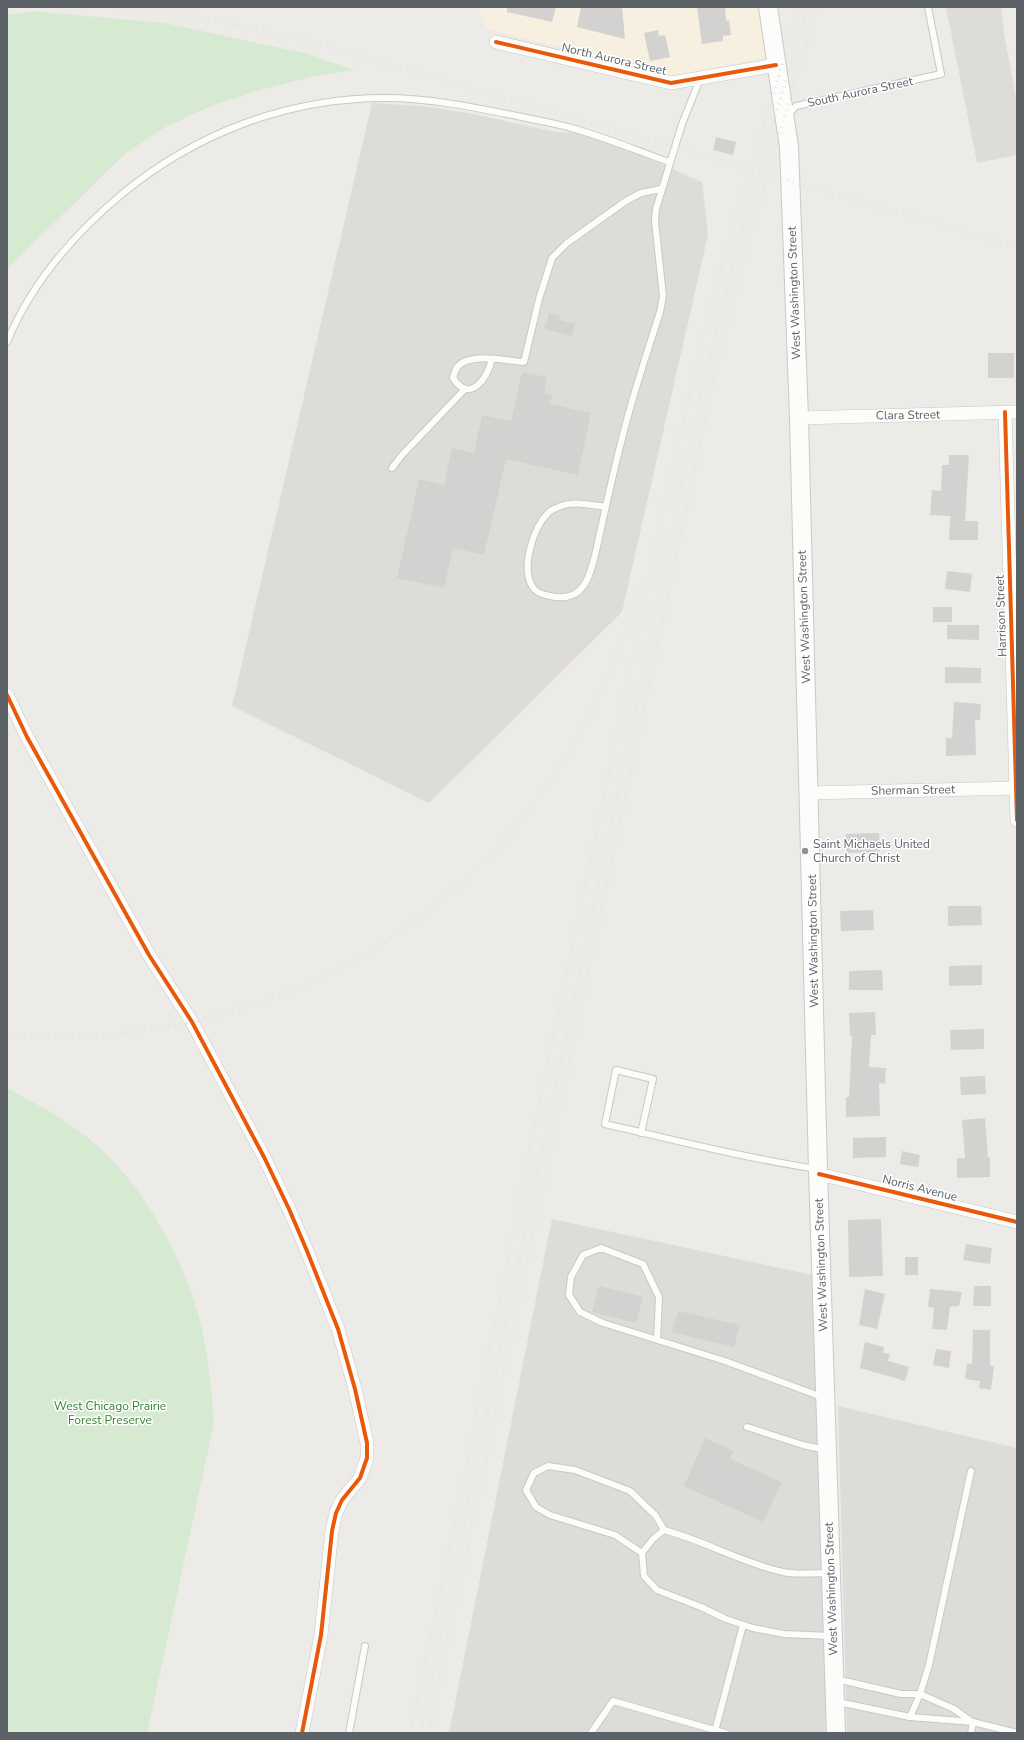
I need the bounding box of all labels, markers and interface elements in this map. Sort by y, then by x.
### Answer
street label: North Aurora Street [560,39,669,79]
street label: South Aurora Street [806,73,915,111]
street label: West Washington Street [784,225,804,360]
street label: Clara Street [876,406,941,424]
street label: West Washington Street [794,549,814,684]
street label: Harrison Street [992,574,1010,657]
street label: Sherman Street [871,781,956,799]
place label: Saint Michaels United Church of Christ [813,836,930,866]
marker: Saint Michaels United Church of Christ [800,846,810,856]
street label: West Washington Street [804,873,822,1008]
street label: Norris Avenue [881,1171,959,1205]
street label: West Washington Street [811,1197,831,1332]
park label: West Chicago Prairie Forest Preserve [54,1398,166,1428]
street label: West Washington Street [821,1521,841,1656]

